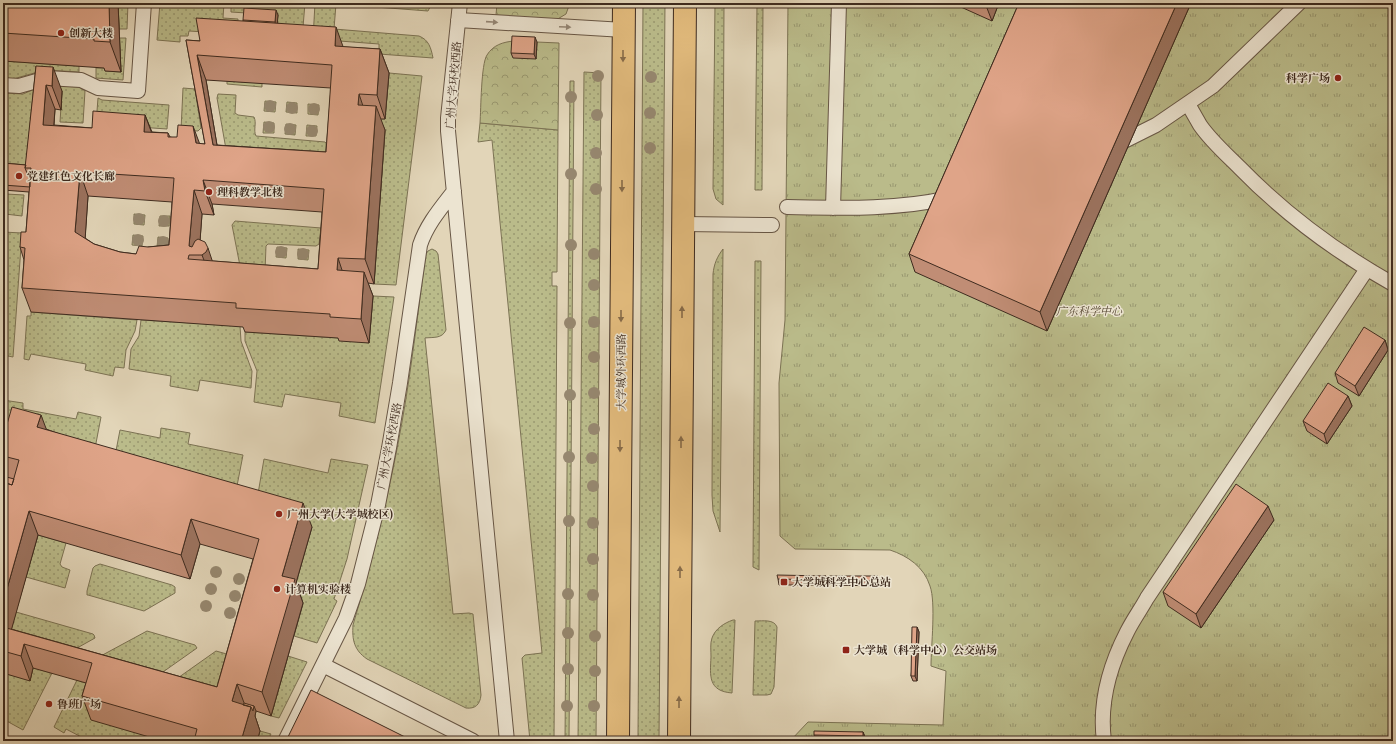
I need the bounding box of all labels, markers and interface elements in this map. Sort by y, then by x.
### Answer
one-way arrow [486,19,498,26]
one-way arrow [559,24,572,30]
place label: 创新大楼 [69,26,113,40]
marker: 创新大楼 [56,28,66,38]
street label: 广州大学环校西路 [442,41,464,129]
one-way arrow [620,50,627,62]
place label: 科学广场 [1286,71,1330,85]
marker: 科学广场 [1333,73,1343,83]
place label: 党建红色文化长廊 [27,169,115,183]
marker: 党建红色文化长廊 [14,171,24,181]
one-way arrow [619,180,625,193]
place label: 理科教学北楼 [217,185,283,199]
marker: 理科教学北楼 [204,187,214,197]
park label: 广东科学中心 [1056,304,1123,318]
one-way arrow [679,305,685,318]
one-way arrow [618,310,624,323]
street label: 大学城外环西路 [614,334,628,411]
street label: 广州大学环校西路 [374,401,404,491]
one-way arrow [678,435,684,448]
one-way arrow [617,440,623,453]
place label: 广州大学(大学城校区) [287,507,393,521]
marker: 广州大学(大学城校区) [274,509,284,519]
one-way arrow [677,565,683,578]
place label: 大学城科学中心总站 [792,575,891,589]
marker: 大学城科学中心总站 [779,577,789,587]
place label: 计算机实验楼 [285,582,351,596]
marker: 计算机实验楼 [272,584,282,594]
place label: 大学城（科学中心）公交站场 [854,643,997,657]
marker: 大学城（科学中心）公交站场 [841,645,851,655]
one-way arrow [676,695,682,708]
place label: 鲁班广场 [57,697,101,711]
marker: 鲁班广场 [44,699,54,709]

